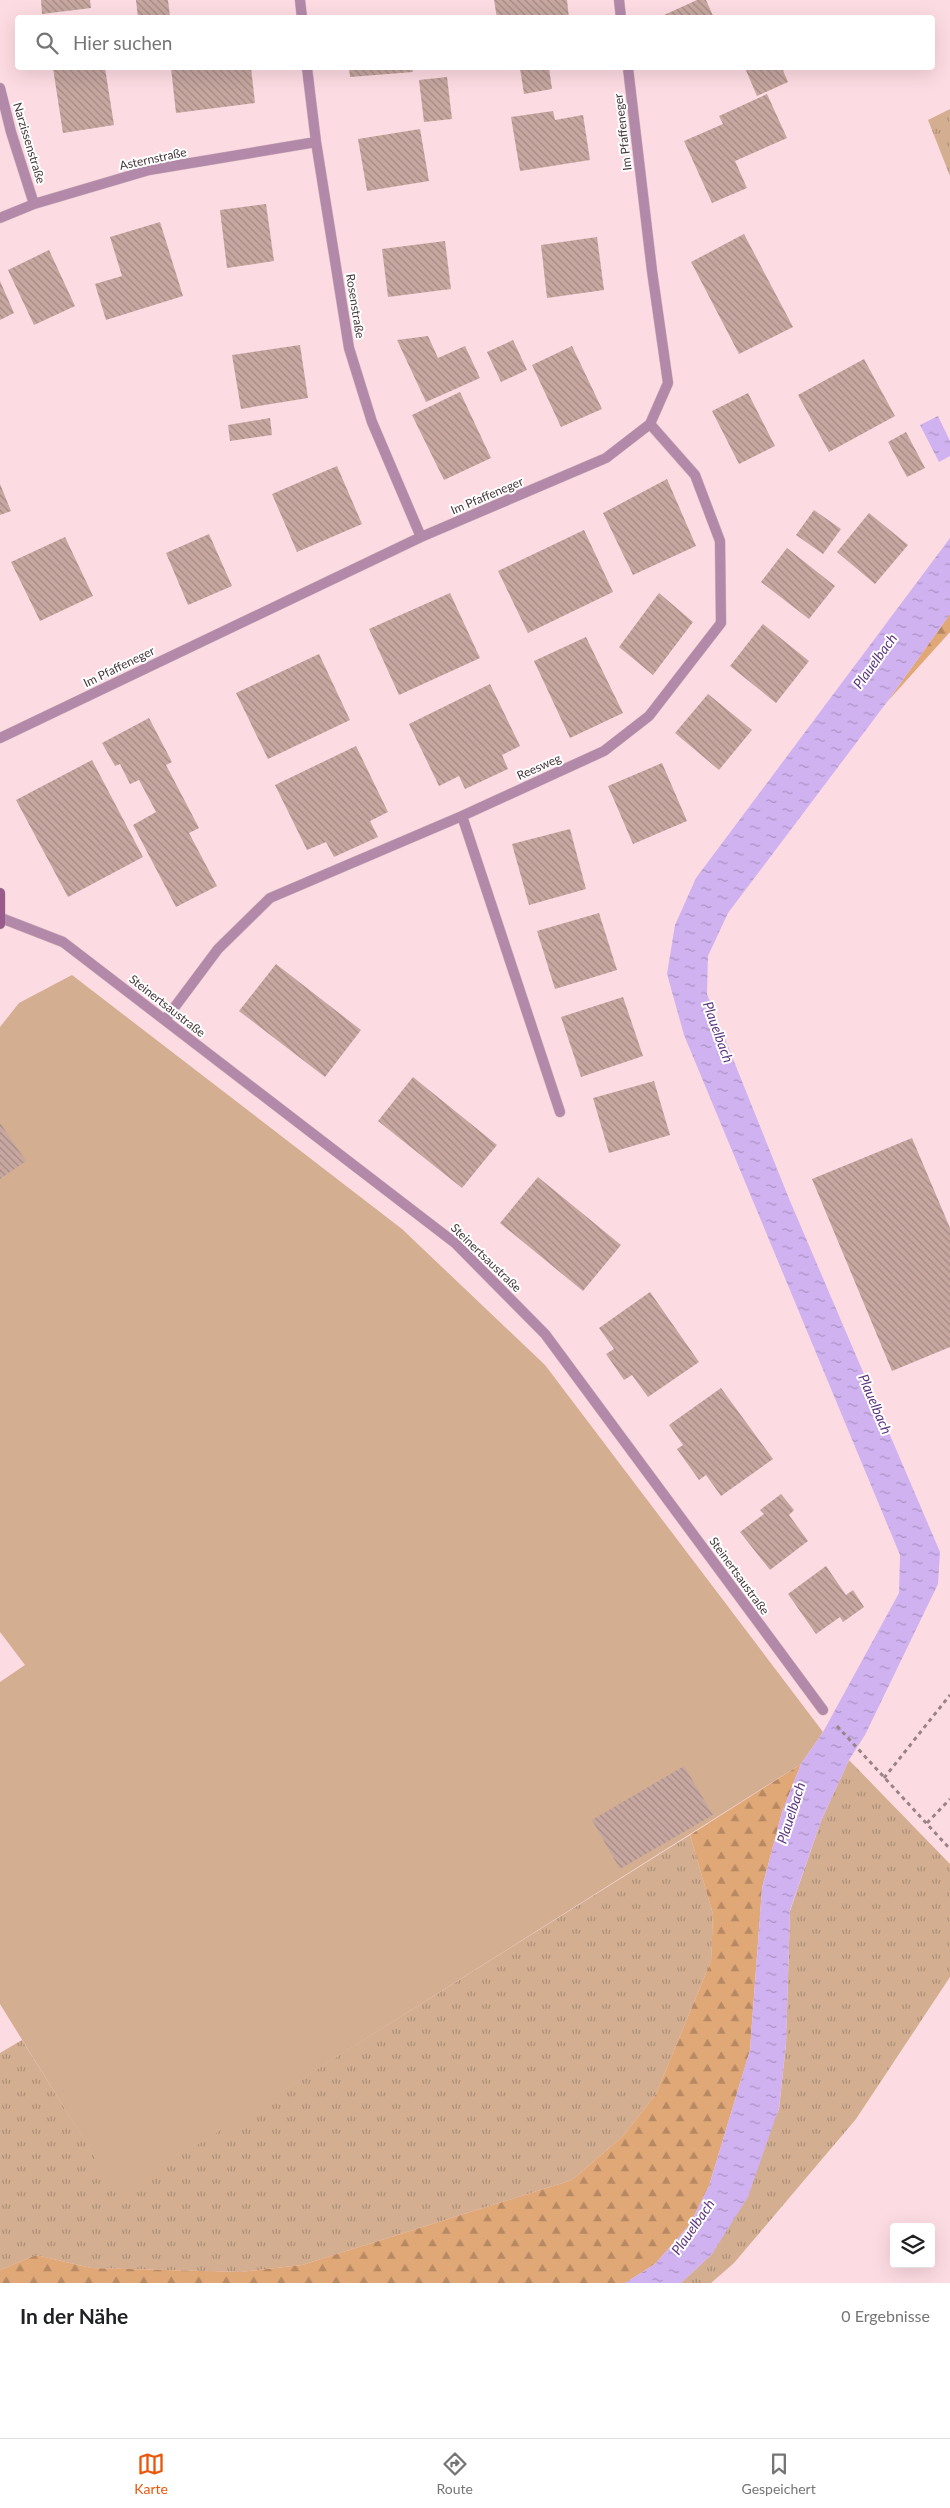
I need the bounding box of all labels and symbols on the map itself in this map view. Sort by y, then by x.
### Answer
street label: Im Pfaffeneger [610,92,635,171]
street label: Narzissenstraße [10,100,49,185]
street label: Asternstraße [118,144,188,173]
street label: Rosenstraße [343,273,368,339]
street label: Im Pfaffeneger [448,473,526,518]
water label: Plauelbach [849,630,900,691]
street label: Im Pfaffeneger [81,643,157,690]
street label: Reesweg [514,750,563,783]
street label: Steinertsaustraße [126,971,208,1040]
water label: Plauelbach [700,999,737,1065]
street label: Steinertsaustraße [448,1220,525,1295]
water label: Plauelbach [855,1371,896,1436]
street label: Steinertsaustraße [706,1534,773,1617]
water label: Plauelbach [773,1780,808,1846]
water label: Plauelbach [667,2196,718,2258]

